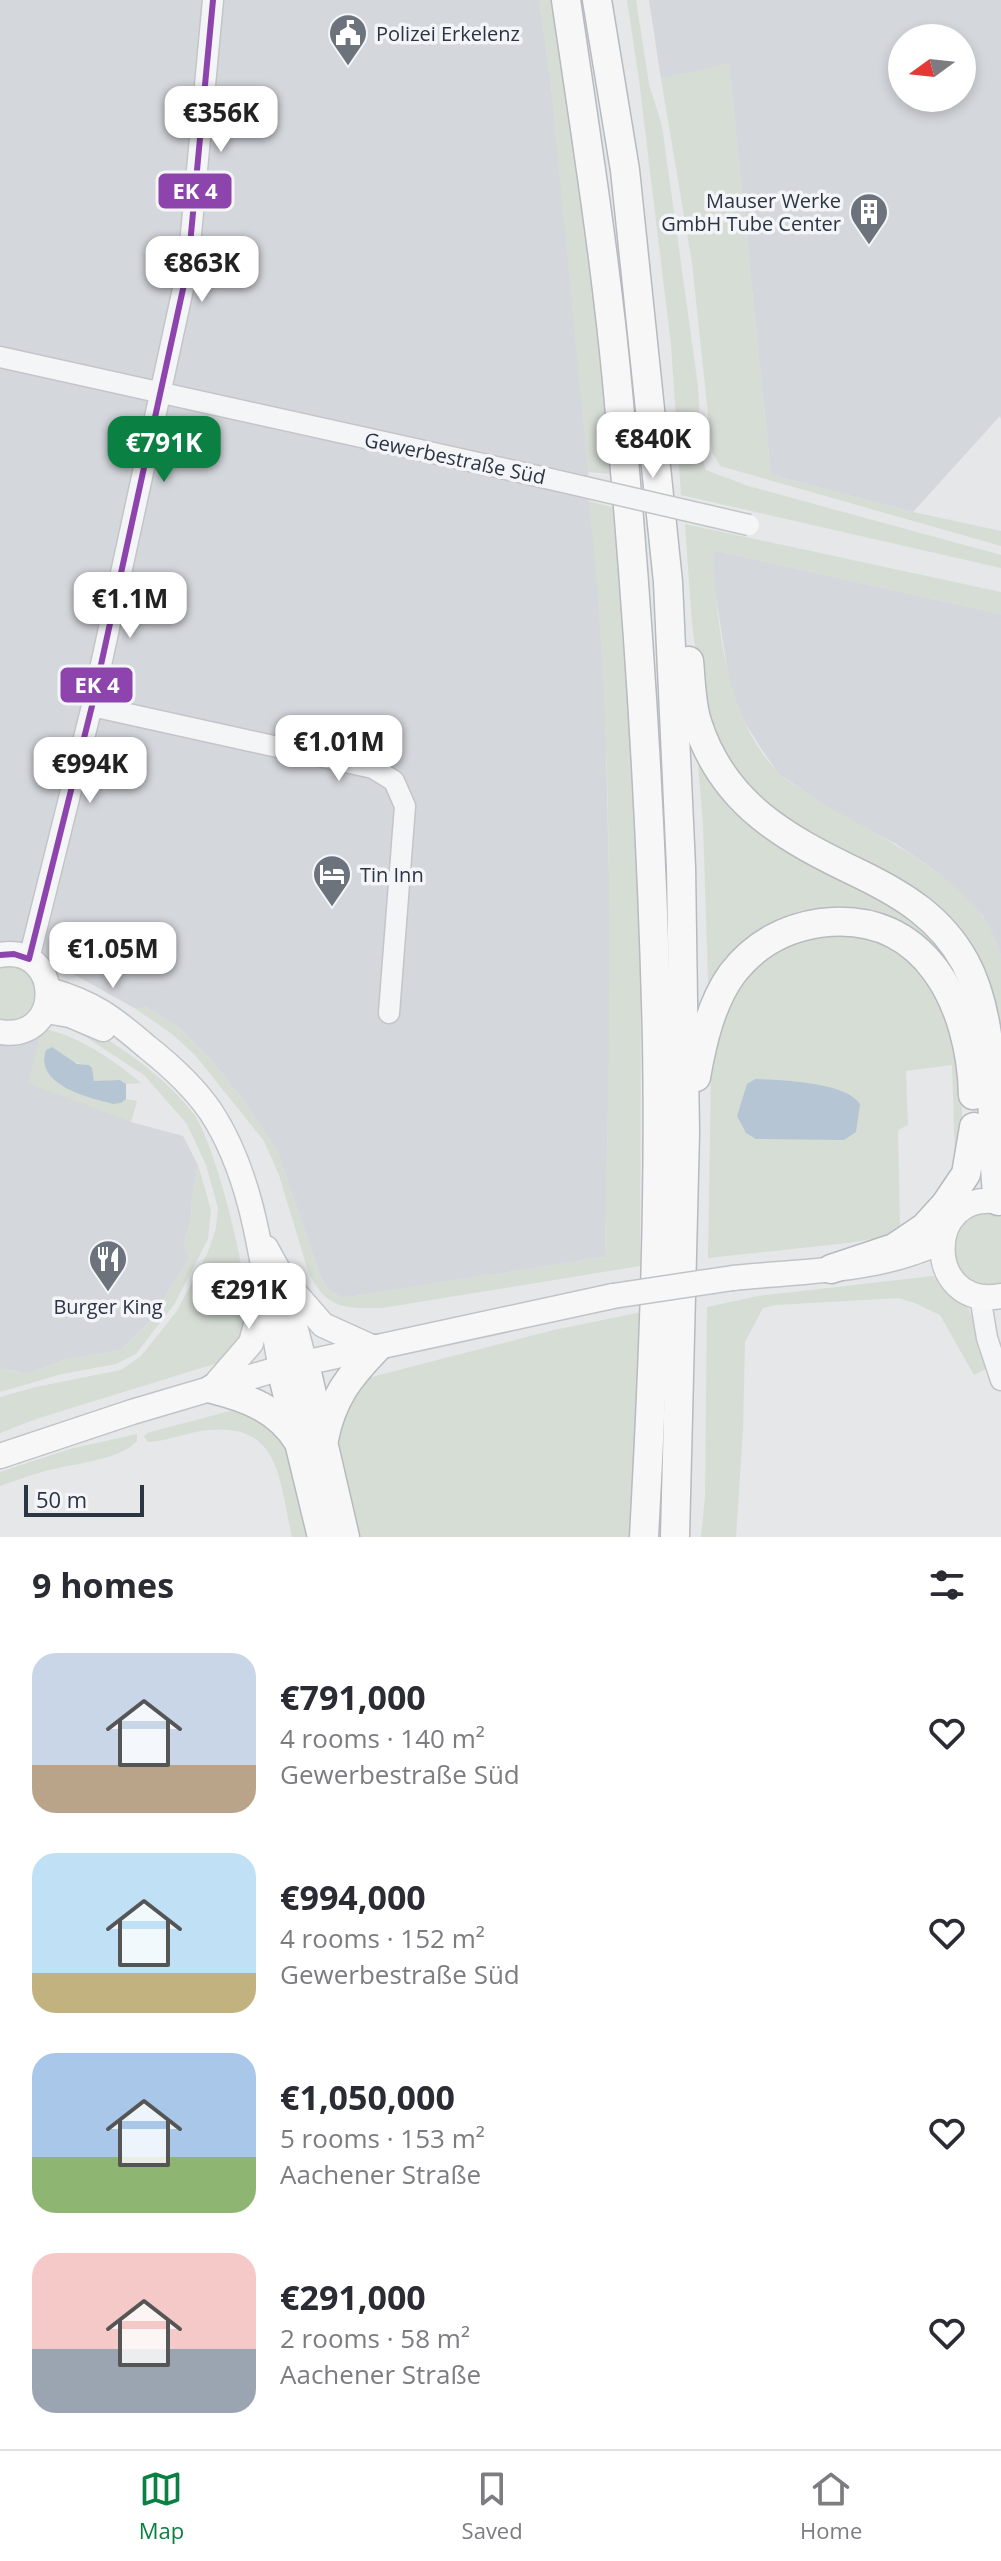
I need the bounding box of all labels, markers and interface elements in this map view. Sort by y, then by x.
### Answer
public building icon: Polizei Erkelenz [327,12,369,67]
place label: Polizei Erkelenz [376,20,520,47]
north arrow [888,24,976,112]
map controls [888,24,976,112]
pin: €356K [165,86,277,154]
text: €356K [183,94,259,130]
line badge: EK 4 [157,172,233,210]
text: EK 4 [172,175,218,205]
place label: Mauser Werke GmbH Tube Center [661,187,841,237]
building icon: Mauser Werke GmbH Tube Center [848,191,890,246]
pin: €863K [146,236,258,304]
text: €863K [164,244,240,280]
pin: €840K [597,412,709,480]
pin: €791K [108,416,220,484]
text: €840K [615,420,691,456]
text: €791K [126,424,202,460]
street label: Gewerbestraße Süd [362,426,548,490]
pin: €1.1M [74,572,186,640]
text: €1.1M [92,580,168,616]
line badge: EK 4 [59,666,134,704]
text: EK 4 [74,669,120,699]
pin: €1.01M [274,715,404,783]
text: €1.01M [293,723,385,759]
pin: €994K [34,737,146,805]
text: €994K [52,745,128,781]
hotel icon: Tin Inn [311,853,353,908]
place label: Tin Inn [360,861,424,888]
pin: €1.05M [48,922,178,990]
text: €1.05M [67,930,159,966]
restaurant icon: Burger King [87,1238,129,1293]
pin: €291K [193,1263,305,1331]
text: €291K [211,1271,287,1307]
place label: Burger King [53,1293,163,1320]
scale bar [24,1481,144,1517]
text: 50 m [36,1484,87,1514]
text: 9 homes [32,1562,174,1608]
icon: filters [925,1563,969,1607]
text: €791,000 [280,1674,426,1720]
icon: home [96,1685,192,1781]
icon: heart [925,1711,969,1755]
text: 4 rooms · 140 m² [280,1720,485,1756]
text: Gewerbestraße Süd [280,1756,520,1792]
text: €994,000 [280,1874,426,1920]
icon: home [96,1885,192,1981]
icon: heart [925,1911,969,1955]
text: 4 rooms · 152 m² [280,1920,485,1956]
text: Gewerbestraße Süd [280,1956,520,1992]
text: €1,050,000 [280,2074,455,2120]
icon: home [96,2085,192,2181]
icon: heart [925,2111,969,2155]
text: 5 rooms · 153 m² [280,2120,485,2156]
text: Aachener Straße [280,2156,481,2192]
text: €291,000 [280,2274,426,2320]
icon: home [96,2285,192,2381]
icon: heart [925,2311,969,2355]
text: 2 rooms · 58 m² [280,2320,470,2356]
text: Aachener Straße [280,2356,481,2392]
tab: Map [139,2467,184,2545]
tab: Saved [462,2467,523,2545]
tab: Home [800,2467,862,2545]

